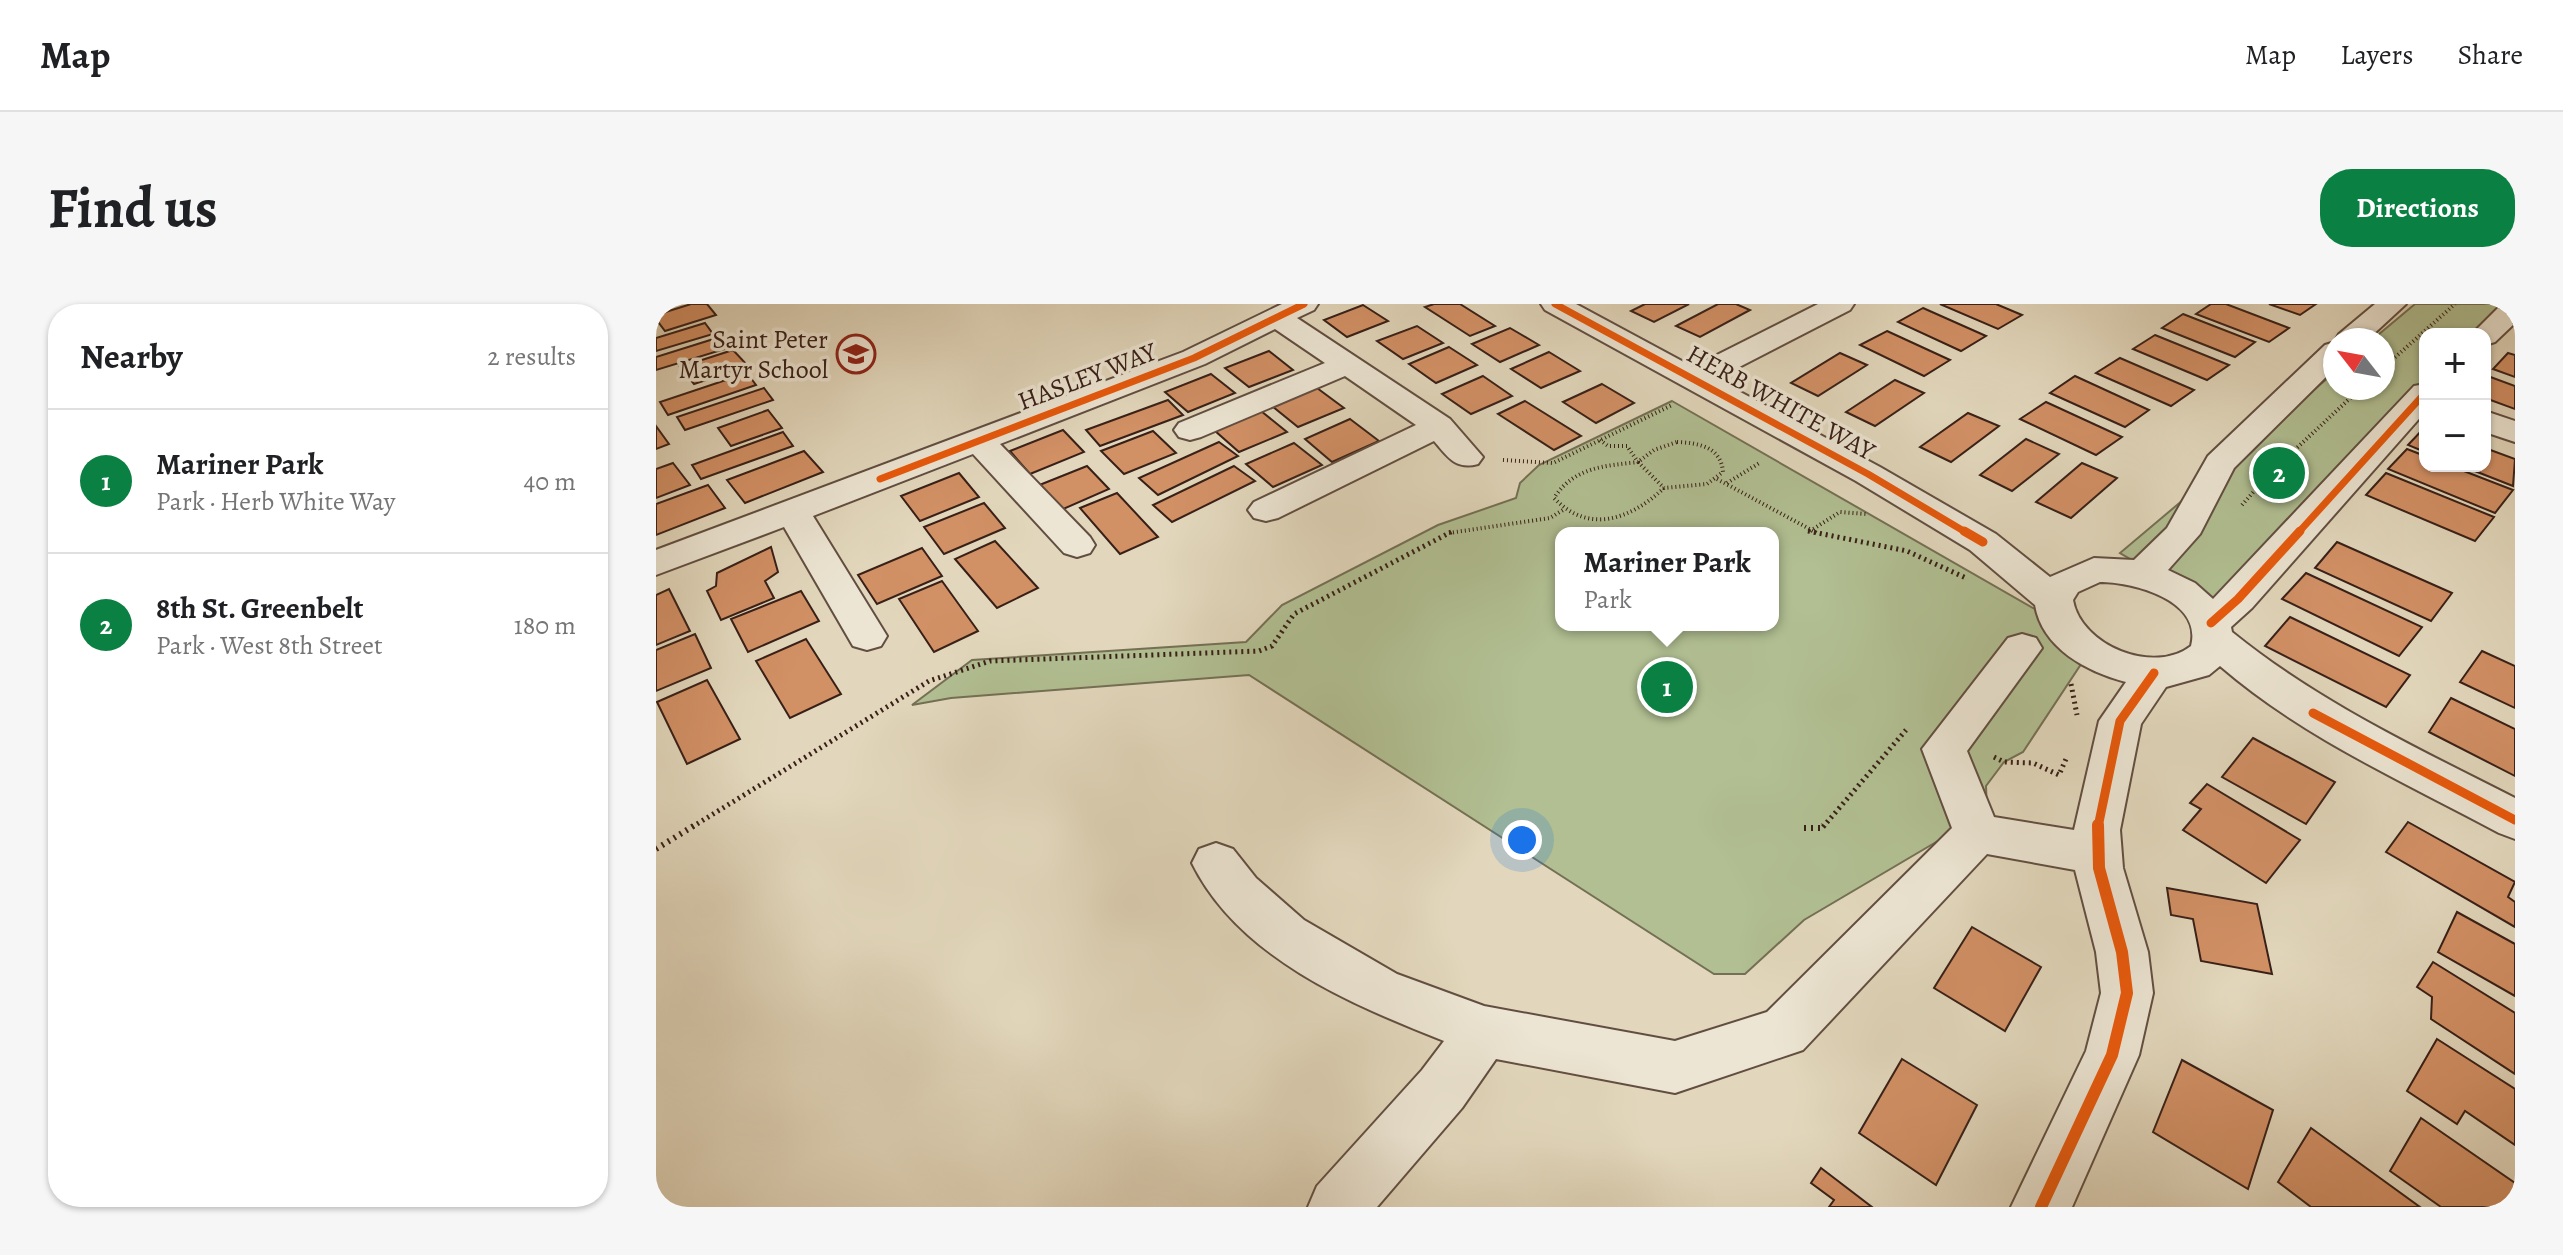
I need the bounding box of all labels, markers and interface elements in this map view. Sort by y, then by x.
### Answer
text: Map [40,29,110,81]
text: Map [2245,36,2296,74]
text: Layers [2340,36,2413,74]
text: Share [2457,36,2523,74]
button: Directions [2320,169,2515,247]
text: Find us [48,170,218,246]
place label: Saint Peter Martyr School [678,322,828,387]
north arrow [2323,328,2395,400]
map controls [2419,328,2491,472]
button: + [2419,328,2491,400]
text: Nearby [80,333,183,380]
school or university icon: Saint Peter Martyr School [835,333,877,375]
street label: HASLEY WAY [1013,334,1163,419]
street label: HERB WHITE WAY [1680,336,1882,469]
text: 2 results [487,339,576,374]
button: − [2419,400,2491,472]
pin: 2 [2253,443,2305,503]
text: Mariner Park [156,444,324,484]
text: 1 [101,464,111,499]
text: 40 m [524,464,576,499]
text: Park · Herb White Way [156,484,395,519]
popup [1555,527,1779,631]
text: Mariner Park [1583,542,1751,582]
text: Park [1583,582,1632,617]
text: 8th St. Greenbelt [156,588,363,628]
text: 2 [100,608,112,643]
text: 180 m [514,608,576,643]
text: Park · West 8th Street [156,628,383,663]
pin: 1 [1641,657,1693,717]
your location [1502,820,1542,860]

